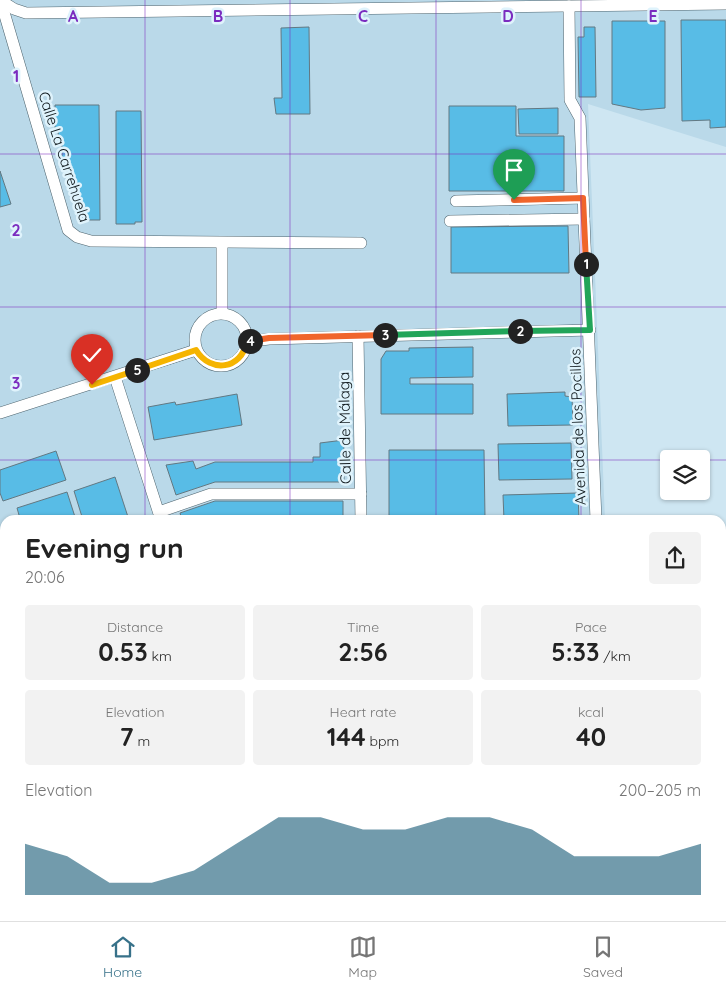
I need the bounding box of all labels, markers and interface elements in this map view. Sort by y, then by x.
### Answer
text: A [68,6,79,26]
text: B [213,6,223,26]
text: C [358,6,368,26]
text: D [502,6,514,26]
text: E [648,6,658,26]
text: 1 [13,66,19,86]
street label: Calle La Carrehuela [34,89,95,224]
pin [493,149,535,200]
icon: arrive [500,156,528,184]
text: 2 [11,220,21,240]
pin: 1 [574,252,598,276]
text: 1 [584,255,589,273]
pin: 2 [508,318,532,344]
pin: 3 [372,322,398,348]
text: 2 [517,322,524,340]
text: 3 [382,326,389,344]
pin: 4 [238,328,262,354]
text: 4 [246,332,255,350]
pin [71,334,113,385]
icon: check [78,341,106,369]
street label: Avenida de los Pocillos [565,348,590,506]
pin: 5 [124,358,150,382]
text: 5 [133,361,142,379]
street label: Calle de Málaga [334,372,355,484]
text: 3 [12,373,20,393]
map controls [660,450,710,500]
button: layers [660,450,710,500]
text: Evening run [25,530,184,565]
button: share [649,532,701,584]
text: 20:06 [25,567,65,587]
text: Distance [107,618,163,636]
text: Time [347,618,379,636]
text: Pace [575,618,607,636]
text: 0.53 [98,636,148,667]
text: 2:56 [338,636,388,667]
text: 5:33 [551,636,599,667]
text: km [148,647,172,665]
text: /km [599,647,631,665]
text: Elevation [105,703,165,721]
text: Heart rate [330,703,396,721]
text: kcal [578,703,604,721]
text: 7 [120,721,134,752]
text: 144 [327,721,366,752]
text: 40 [576,721,606,752]
text: m [134,732,150,750]
text: bpm [366,732,399,750]
text: Elevation [25,780,92,800]
text: 200–205 m [619,780,701,800]
tab: Home [103,933,142,981]
tab: Map [348,933,377,981]
tab: Saved [583,933,623,981]

